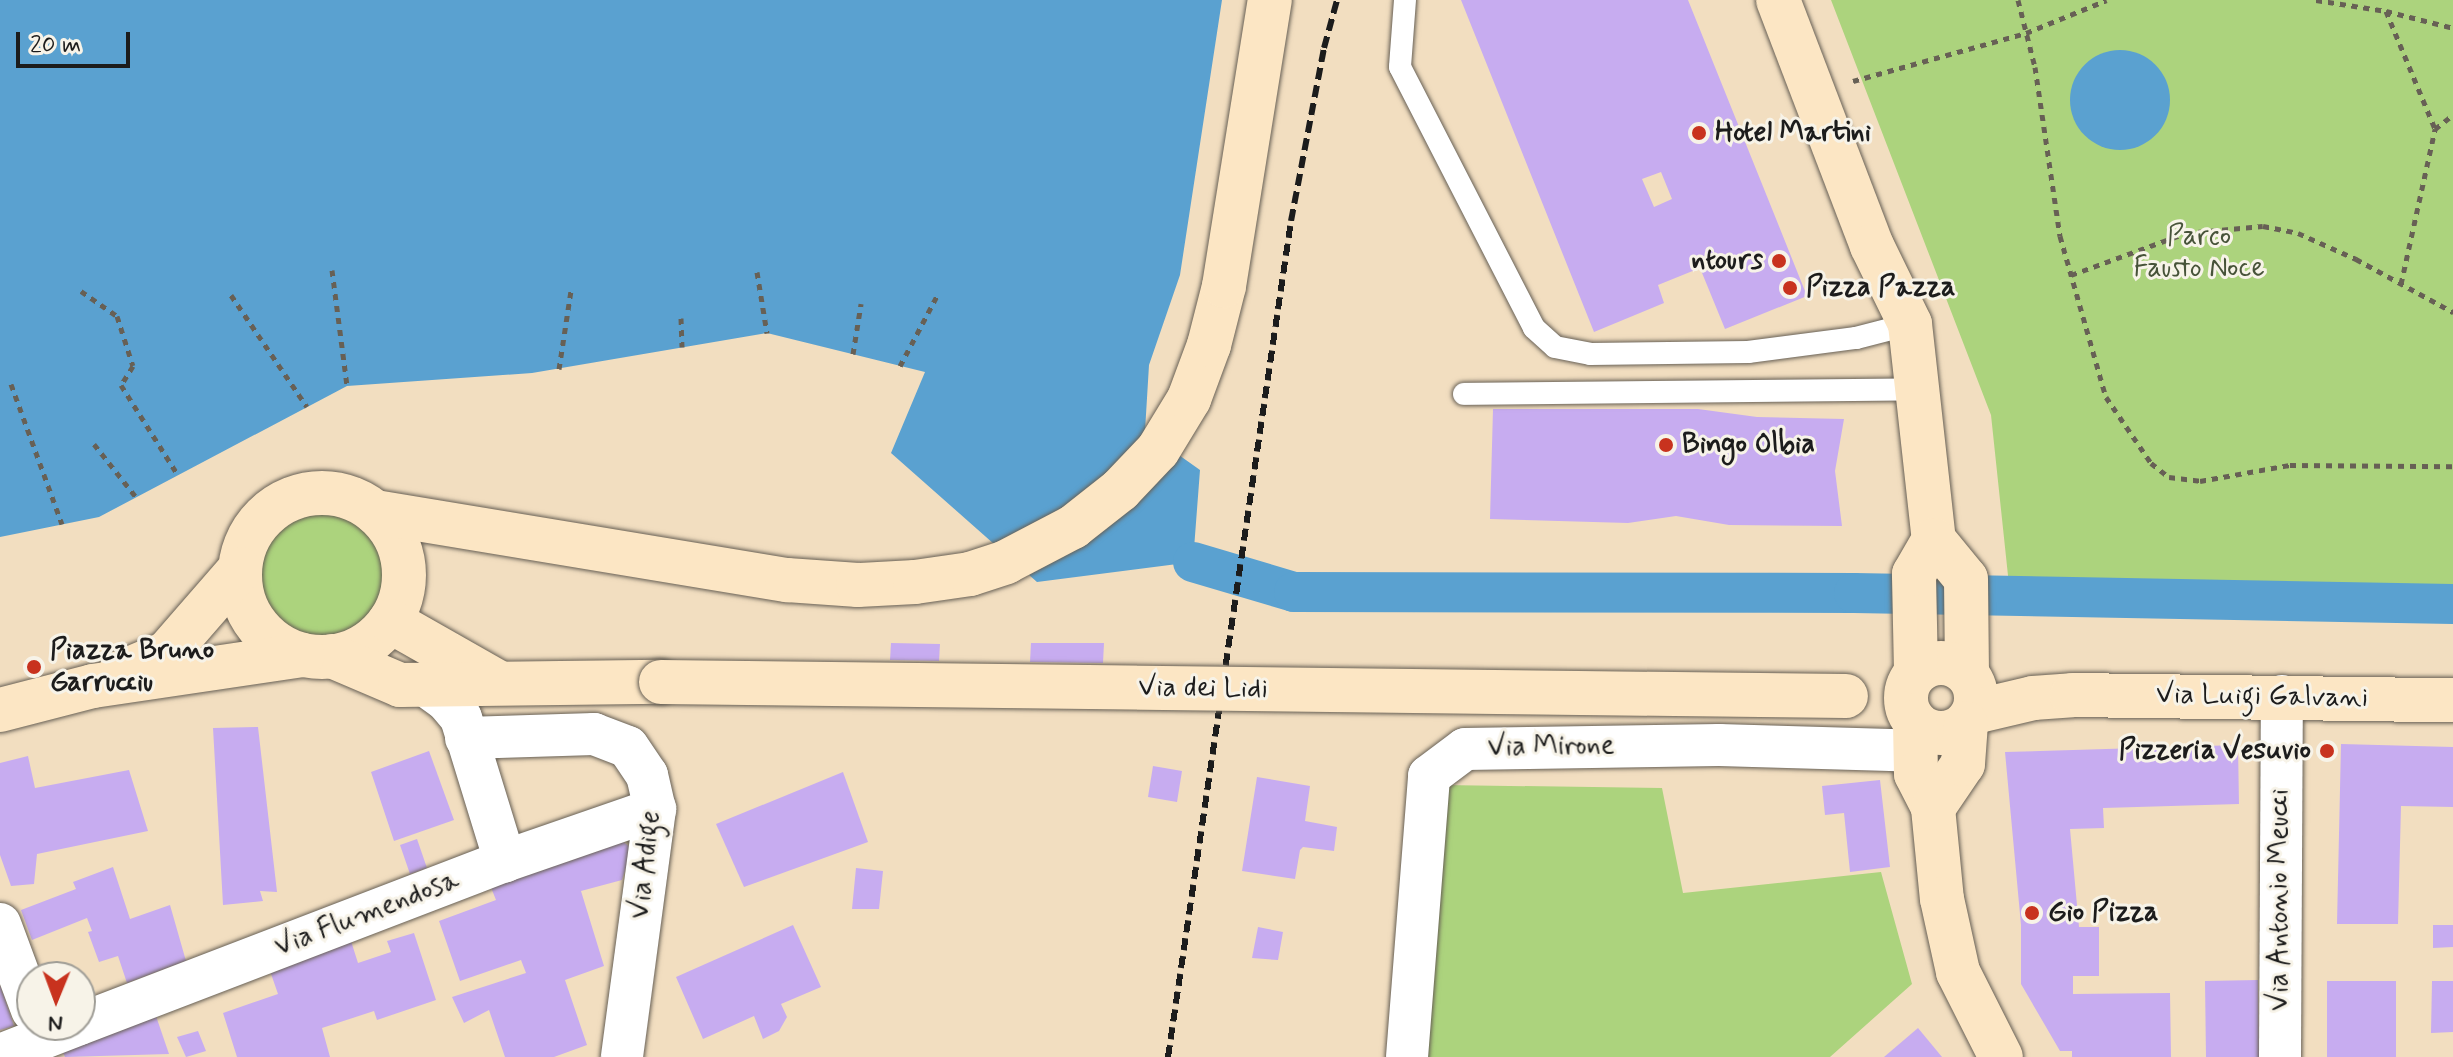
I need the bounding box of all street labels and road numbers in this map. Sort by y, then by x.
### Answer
street label: Via dei Lidi [1138,671,1268,707]
street label: Via Luigi Galvani [2165,679,2359,715]
street label: Via Mirone [1487,729,1615,765]
street label: Via Antonio Meucci [2263,789,2297,1011]
street label: Via Adige [624,809,668,921]
street label: Via Flumendosa [273,865,461,963]

